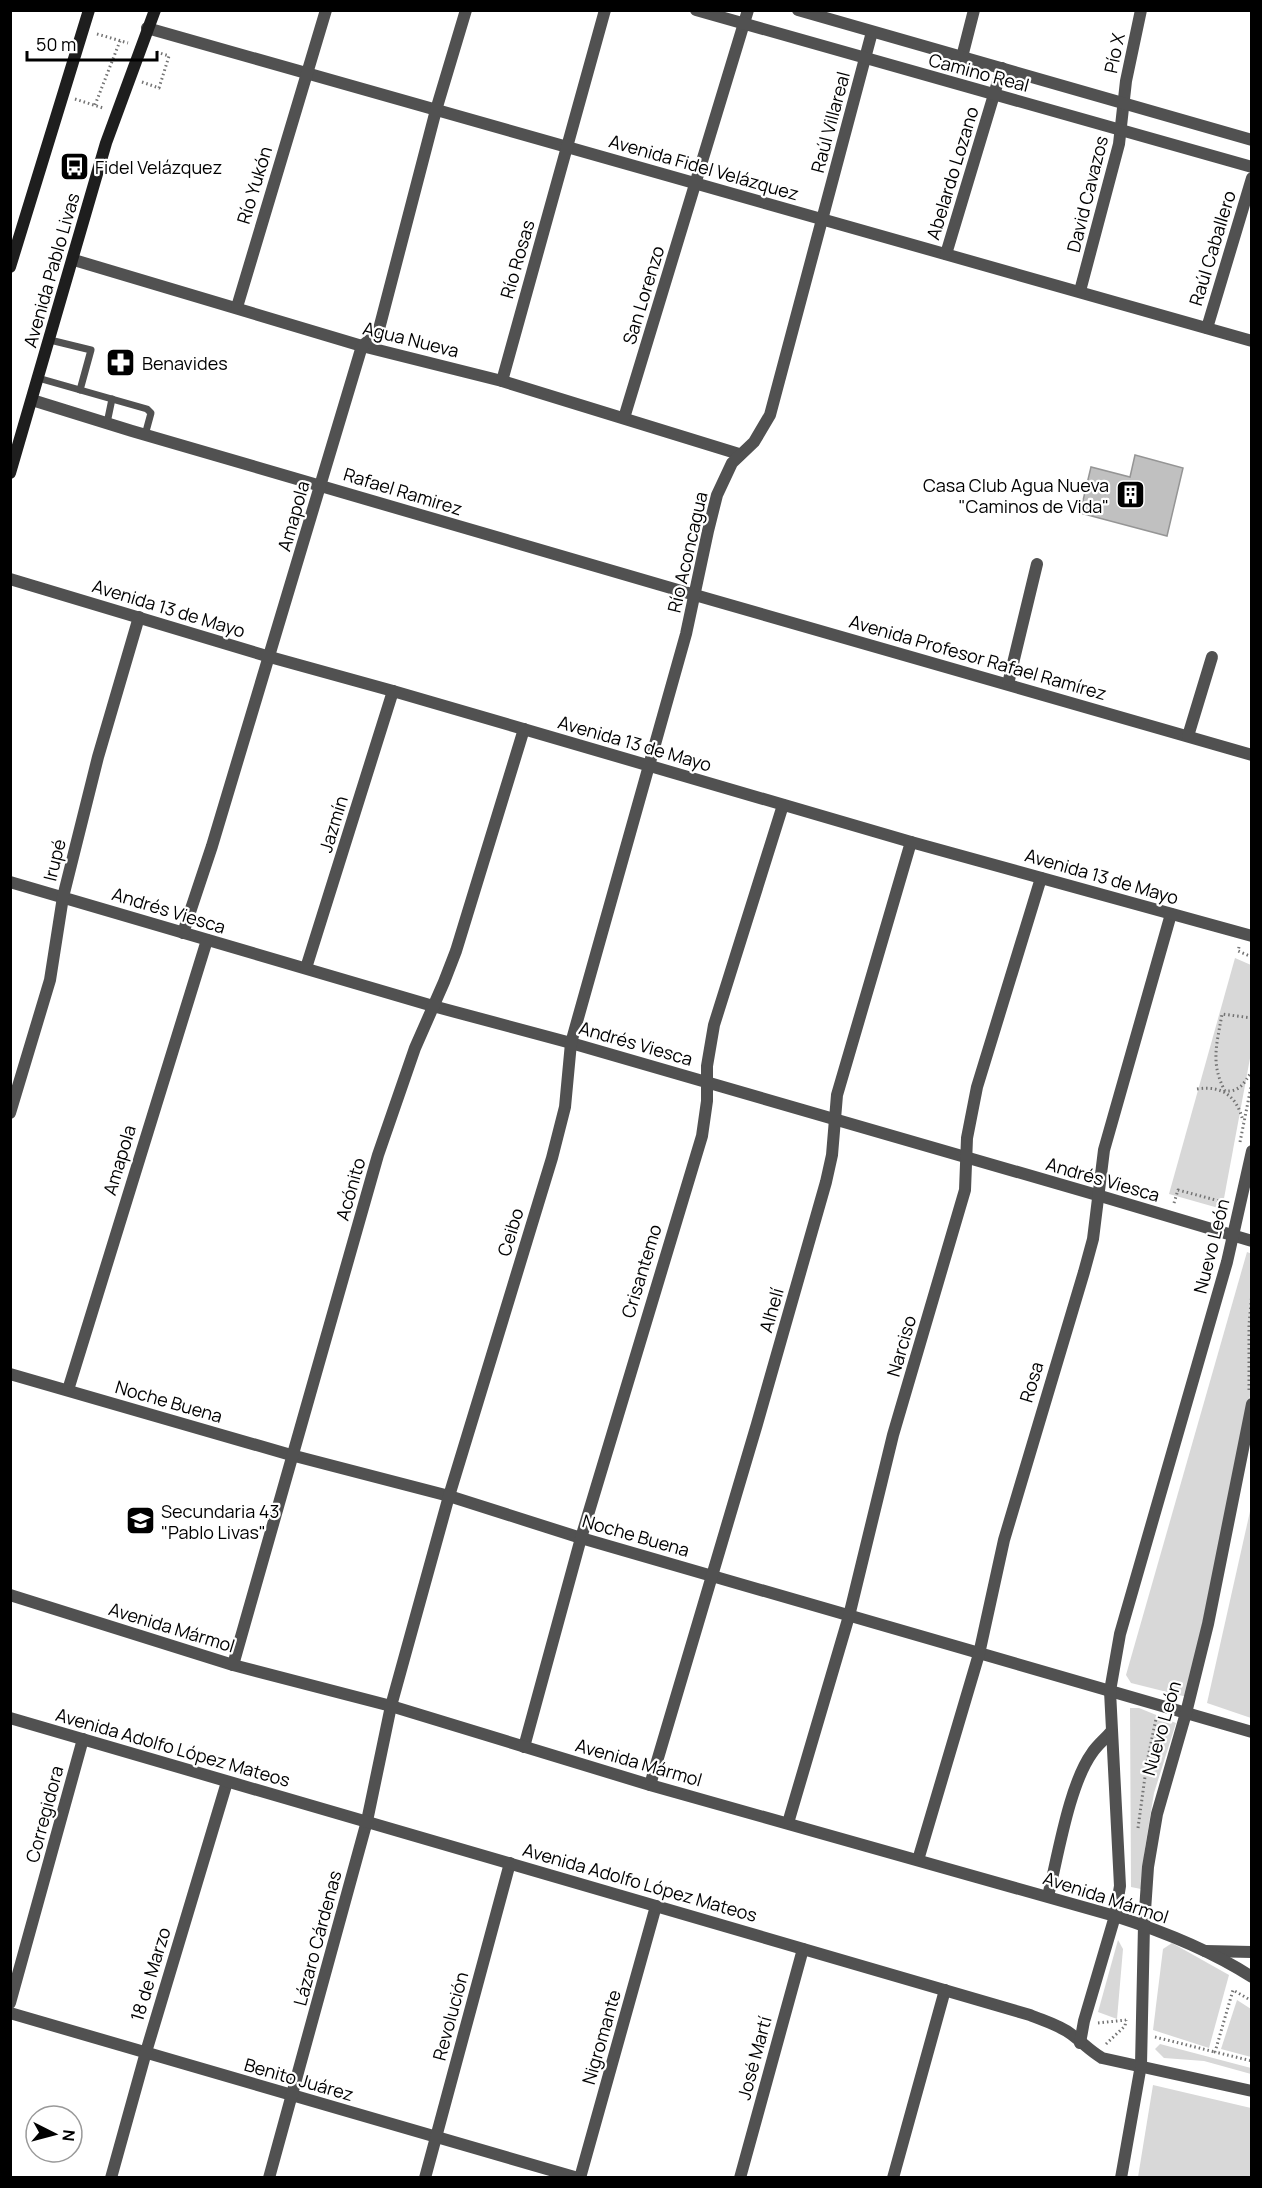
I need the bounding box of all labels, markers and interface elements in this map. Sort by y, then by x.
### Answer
scale bar [27,24,158,62]
street label: Pío X [1098,31,1130,75]
text: 50 m [36,32,76,56]
street label: Camino Real [926,47,1032,97]
street label: Raúl Villareal [805,69,855,175]
street label: Abelardo Lozano [920,104,984,242]
street label: Avenida Fidel Velázquez [606,128,802,206]
street label: David Cavazos [1061,133,1113,255]
street label: Río Yukón [231,143,277,227]
bus stop icon: Fidel Velázquez [58,151,90,183]
place label: Fidel Velázquez [95,155,222,179]
street label: Raúl Caballero [1183,187,1241,309]
street label: Avenida Pablo Livas [17,190,85,350]
street label: Río Rosas [494,217,540,301]
street label: San Lorenzo [617,243,669,347]
street label: Agua Nueva [360,315,462,363]
pharmacy icon: Benavides [105,347,137,379]
place label: Benavides [142,351,228,375]
street label: Rafael Ramirez [341,462,465,520]
place label: Casa Club Agua Nueva "Caminos de Vida" [923,473,1109,518]
street label: Amapola [272,478,314,554]
building icon: Casa Club Agua Nueva "Caminos de Vida" [1114,479,1146,511]
street label: Río Aconcagua [661,489,713,615]
street label: Avenida 13 de Mayo [90,573,248,643]
street label: Avenida Profesor Rafael Ramírez [847,609,1109,705]
street label: Avenida 13 de Mayo [555,710,715,776]
street label: Jazmín [313,793,353,855]
street label: Irupé [37,836,71,884]
street label: Avenida 13 de Mayo [1022,843,1182,909]
street label: Andrés Viesca [109,881,229,939]
street label: Andrés Viesca [576,1015,696,1071]
street label: Amapola [97,1122,141,1198]
street label: Andrés Viesca [1043,1151,1163,1207]
street label: Acónito [330,1155,370,1223]
street label: Nuevo León [1188,1196,1234,1296]
street label: Ceibo [491,1205,529,1259]
street label: Crisantemo [615,1221,667,1321]
street label: Alhelí [753,1285,789,1335]
street label: Narciso [881,1313,921,1379]
street label: Rosa [1013,1359,1049,1405]
street label: Noche Buena [113,1374,225,1428]
place label: Secundaria 43 "Pablo Livas" [161,1499,279,1544]
school or university icon: Secundaria 43 "Pablo Livas" [124,1505,156,1537]
street label: Noche Buena [580,1508,692,1562]
street label: Avenida Mármol [106,1596,238,1658]
street label: Nuevo León [1136,1678,1186,1778]
street label: Avenida Adolfo López Mateos [53,1702,293,1792]
street label: Avenida Mármol [573,1732,705,1792]
street label: Corregidora [20,1763,68,1865]
street label: Avenida Adolfo López Mateos [520,1837,760,1927]
street label: Avenida Mármol [1040,1865,1172,1929]
street label: Lázaro Cárdenas [287,1868,347,2008]
street label: 18 de Marzo [124,1924,176,2024]
street label: Revolución [427,1969,473,2063]
street label: Nigromante [576,1987,626,2087]
street label: José Martí [731,2014,777,2102]
street label: Benito Juárez [242,2052,356,2106]
north arrow [24,2104,84,2164]
text: N [57,2129,80,2142]

